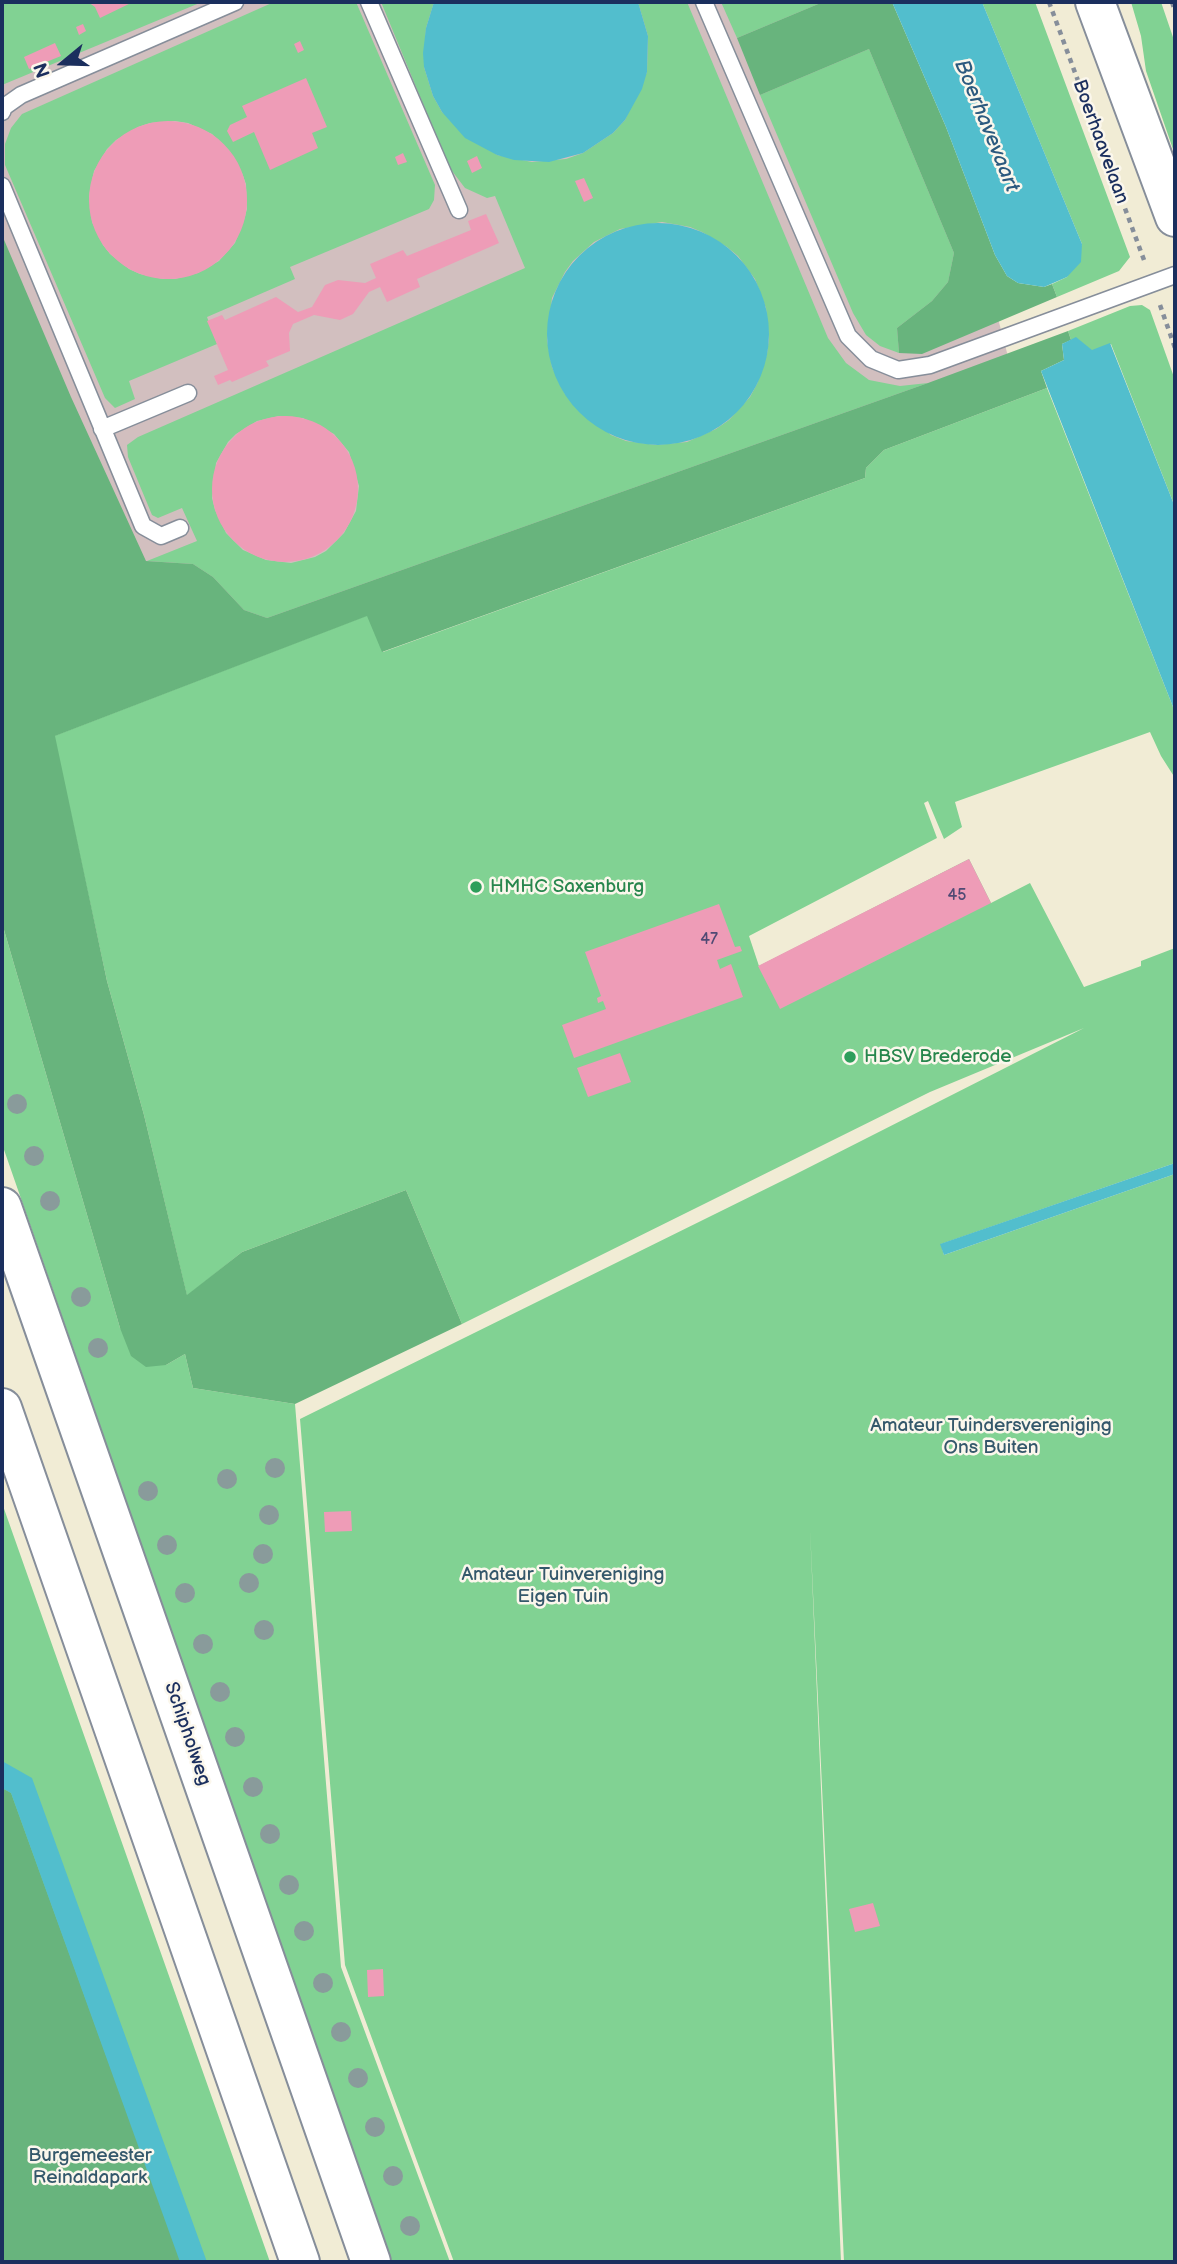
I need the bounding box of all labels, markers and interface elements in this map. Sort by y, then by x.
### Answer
north arrow [28,28,98,98]
water label: Boerhavevaart [948,56,1024,196]
text: N [29,60,56,80]
street label: Boerhaavelaan [1067,77,1133,207]
place label: HMHC Saxenburg [490,876,644,898]
marker: HMHC Saxenburg [468,879,484,895]
house number: 45 [948,886,966,906]
house number: 47 [700,930,718,950]
place label: HBSV Brederode [864,1046,1012,1068]
marker: HBSV Brederode [842,1049,858,1065]
park label: Amateur Tuindersvereniging Ons Buiten [870,1415,1112,1459]
park label: Amateur Tuinvereniging Eigen Tuin [461,1564,665,1608]
street label: Schipholweg [159,1679,215,1789]
park label: Burgemeester Reinaldapark [28,2145,152,2189]

